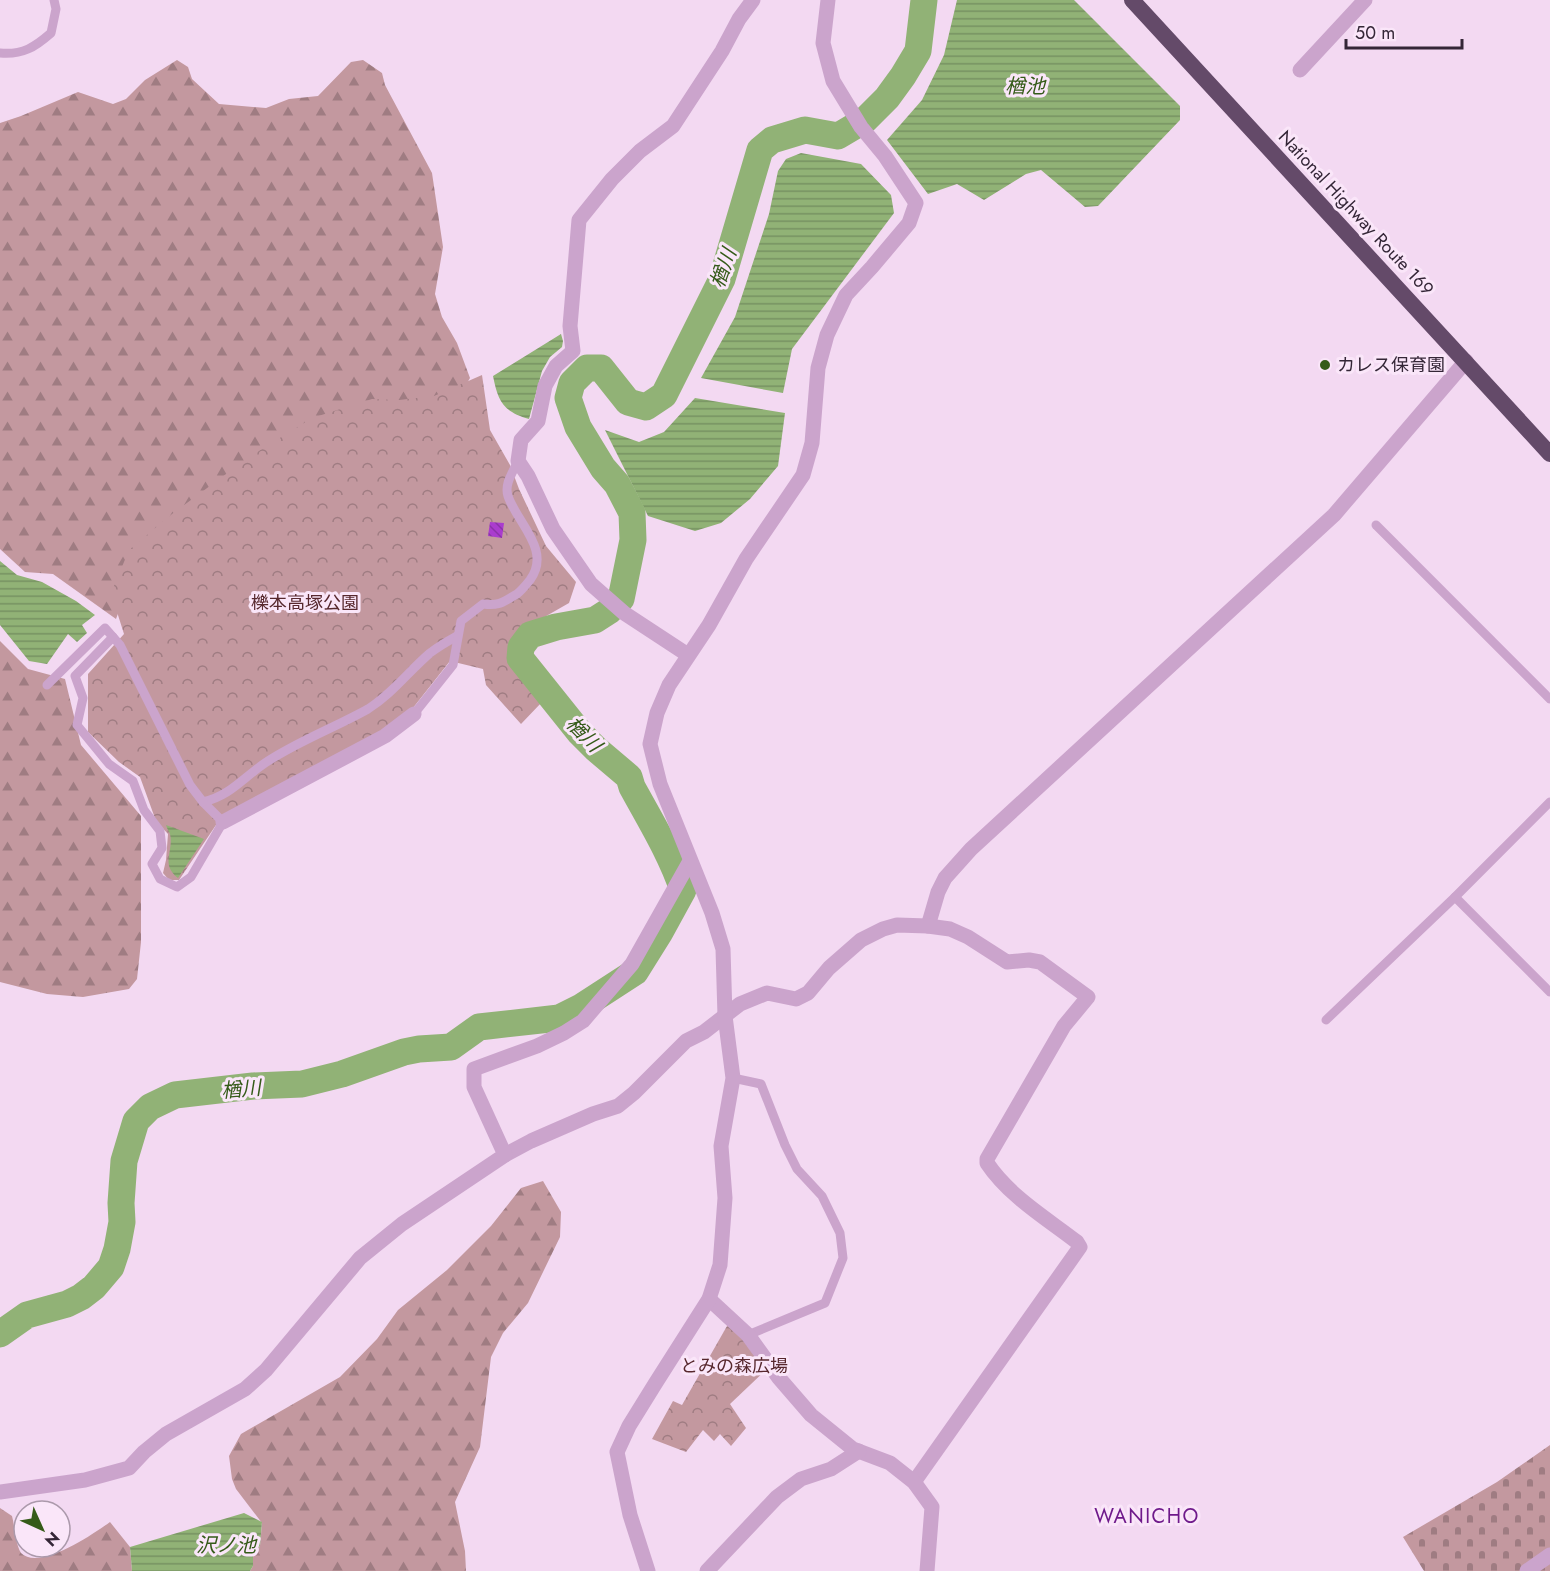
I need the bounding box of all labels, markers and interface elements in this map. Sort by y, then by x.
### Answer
scale bar [1346,12,1462,50]
text: 50 m [1355,20,1395,46]
water label: 楢池 [1005,72,1047,101]
street label: National Highway Route 169 [1272,125,1440,301]
water label: 楢川 [703,243,745,292]
place label: カレス保育園 [1337,352,1445,378]
marker: カレス保育園 [1318,358,1332,372]
park label: 櫟本高塚公園 [251,590,359,616]
water label: 楢川 [559,710,609,760]
water label: 楢川 [220,1073,264,1106]
park label: とみの森広場 [680,1353,788,1379]
north arrow [12,1499,72,1559]
district label: WANICHO [1094,1502,1200,1531]
text: N [40,1527,65,1552]
water label: 沢ノ池 [196,1531,258,1560]

